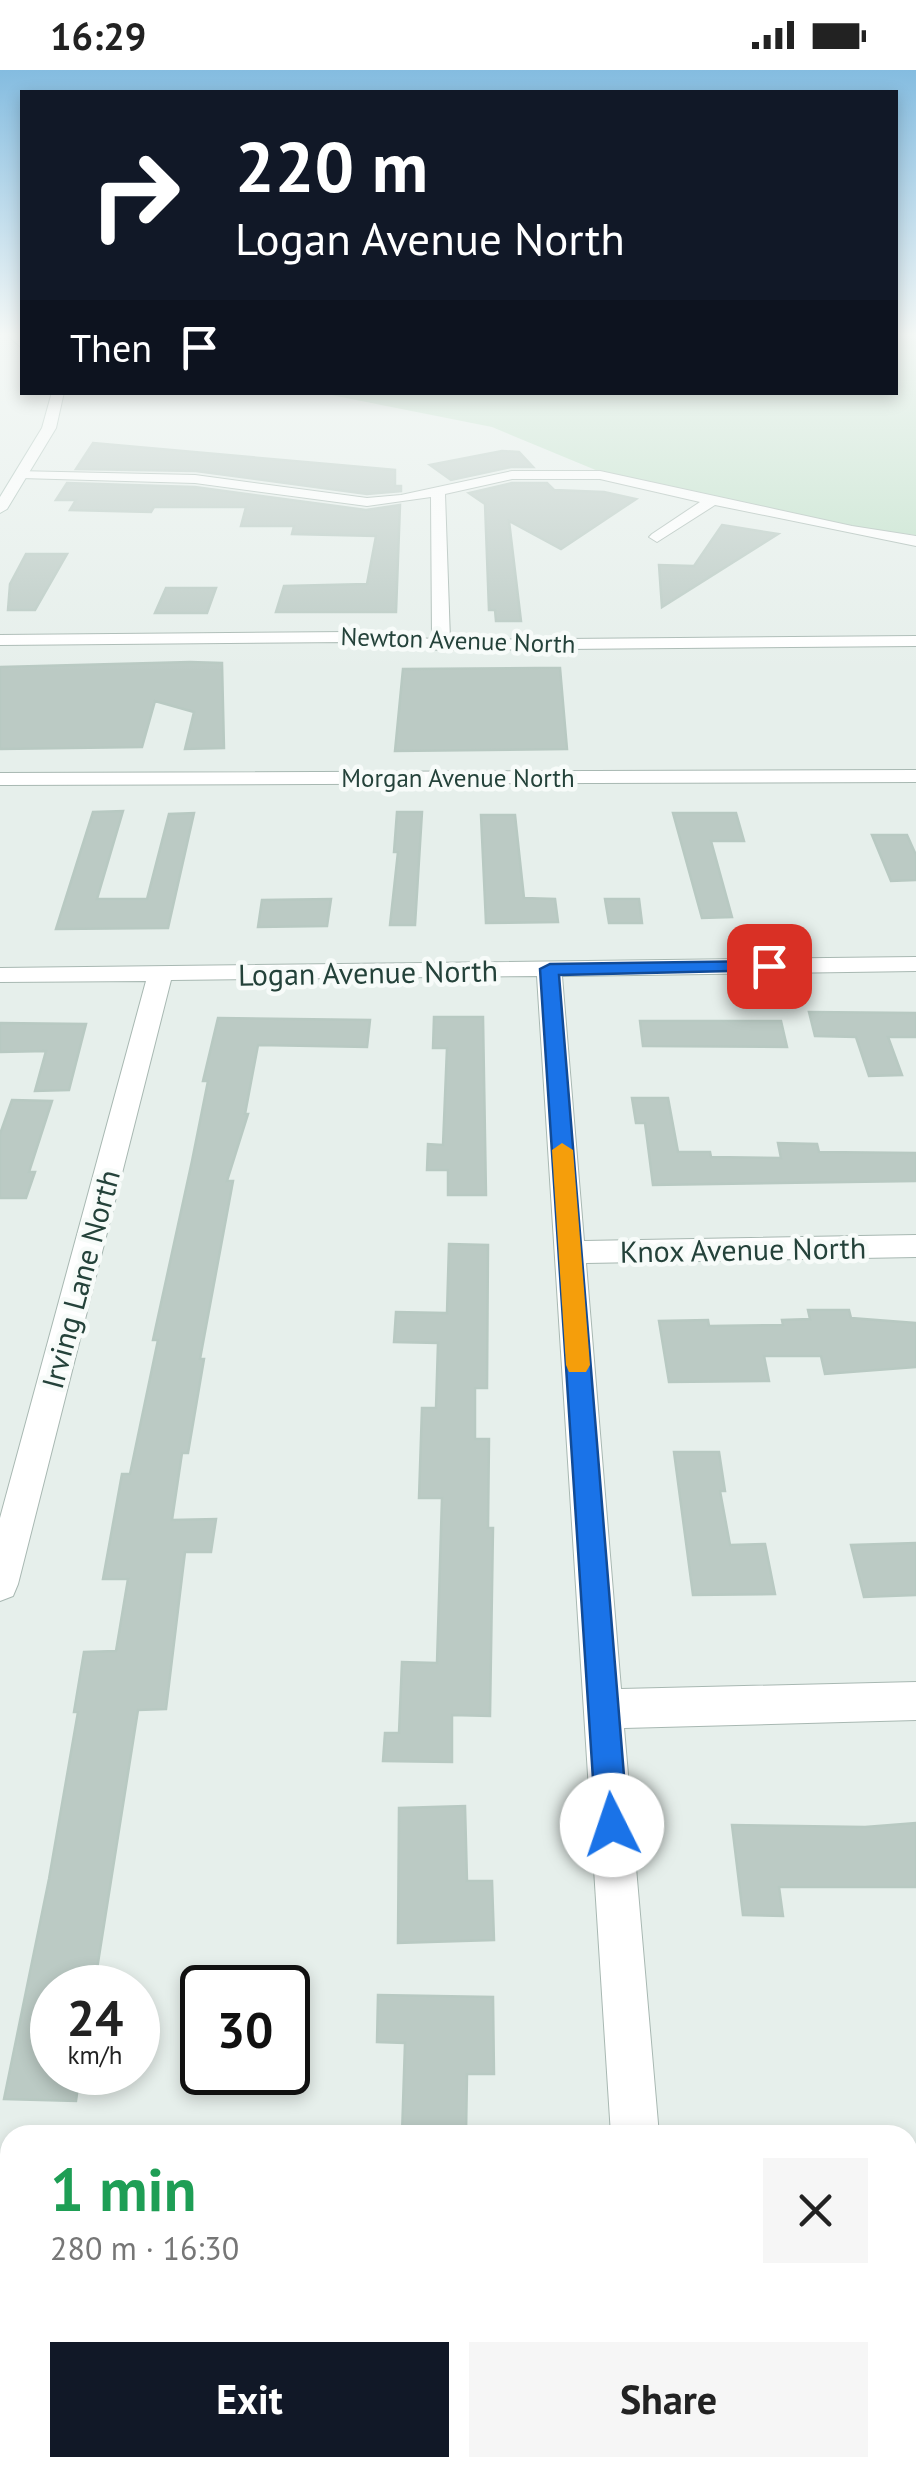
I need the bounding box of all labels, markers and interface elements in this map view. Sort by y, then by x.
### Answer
text: 16:29 [50,11,146,60]
text: 220 m [235,121,428,211]
icon: right [70,130,200,260]
text: Logan Avenue North [235,209,625,267]
icon: arrive [172,320,227,375]
text: Then [70,323,152,372]
street label: Newton Avenue North [340,620,576,660]
street label: Morgan Avenue North [341,762,575,794]
pin [727,924,812,1009]
icon: arrive [742,939,797,994]
street label: Logan Avenue North [238,950,498,994]
street label: Irving Lane North [32,1165,128,1393]
street label: Knox Avenue North [619,1227,867,1271]
position arrow [560,1773,664,1877]
speed limit sign: 30 [180,1965,310,2095]
text: 24 [67,1985,123,2050]
text: km/h [68,2039,122,2071]
text: 1 min [50,2150,196,2228]
button: close [763,2158,868,2263]
text: 280 m · 16:30 [50,2227,239,2269]
button: Exit [50,2342,449,2457]
button: Share [469,2342,868,2457]

